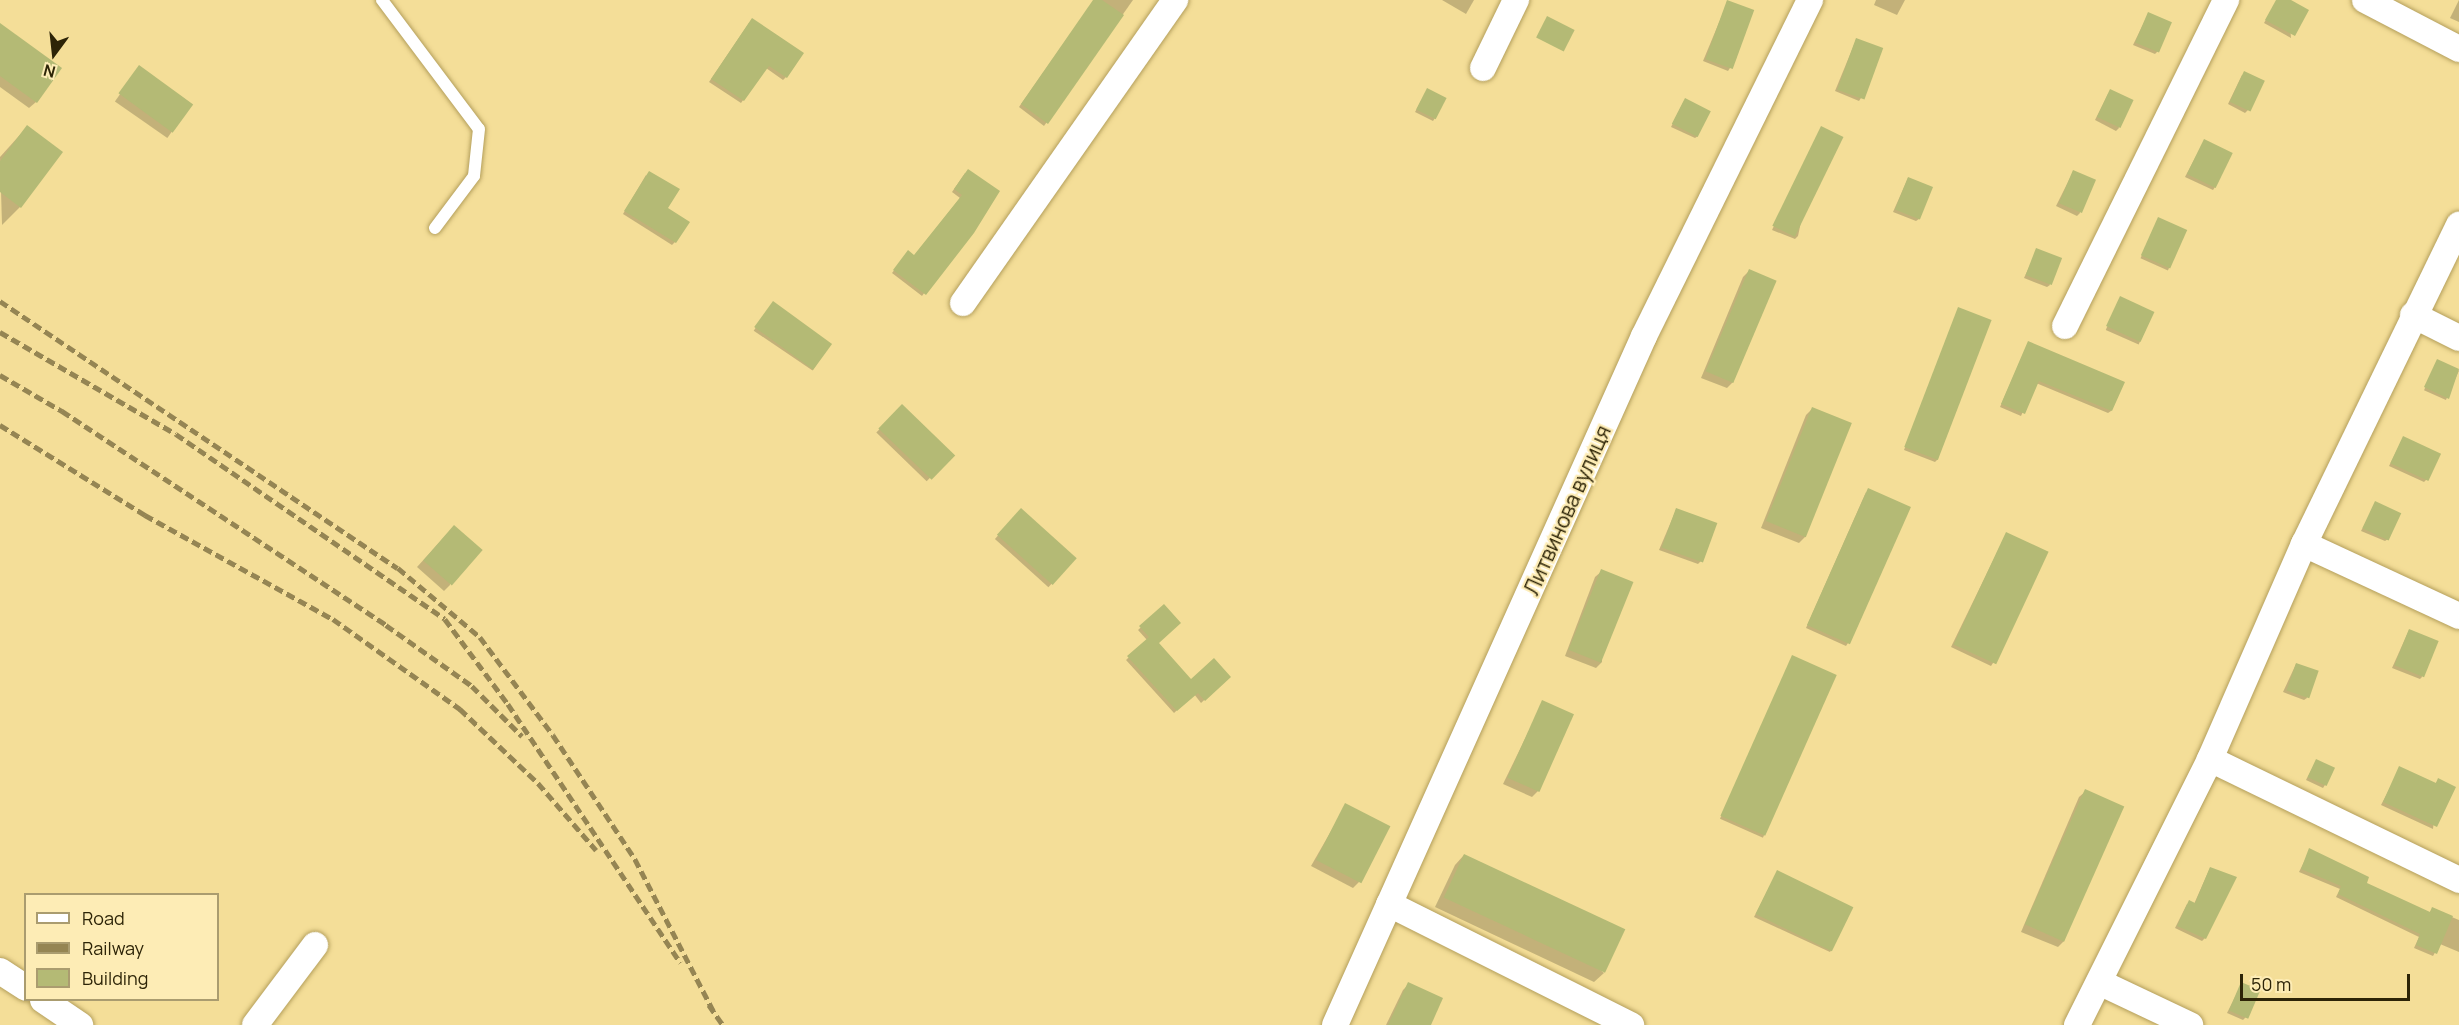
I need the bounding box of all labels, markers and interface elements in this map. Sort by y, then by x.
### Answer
north arrow [24,24,84,84]
text: N [41,59,58,84]
street label: Литвинова вулиця [1518,421,1616,599]
legend [24,893,219,1001]
text: Road [82,906,125,930]
text: Railway [82,936,144,960]
scale bar [2243,962,2412,1000]
text: Building [82,966,148,990]
text: 50 m [2251,972,2291,996]

